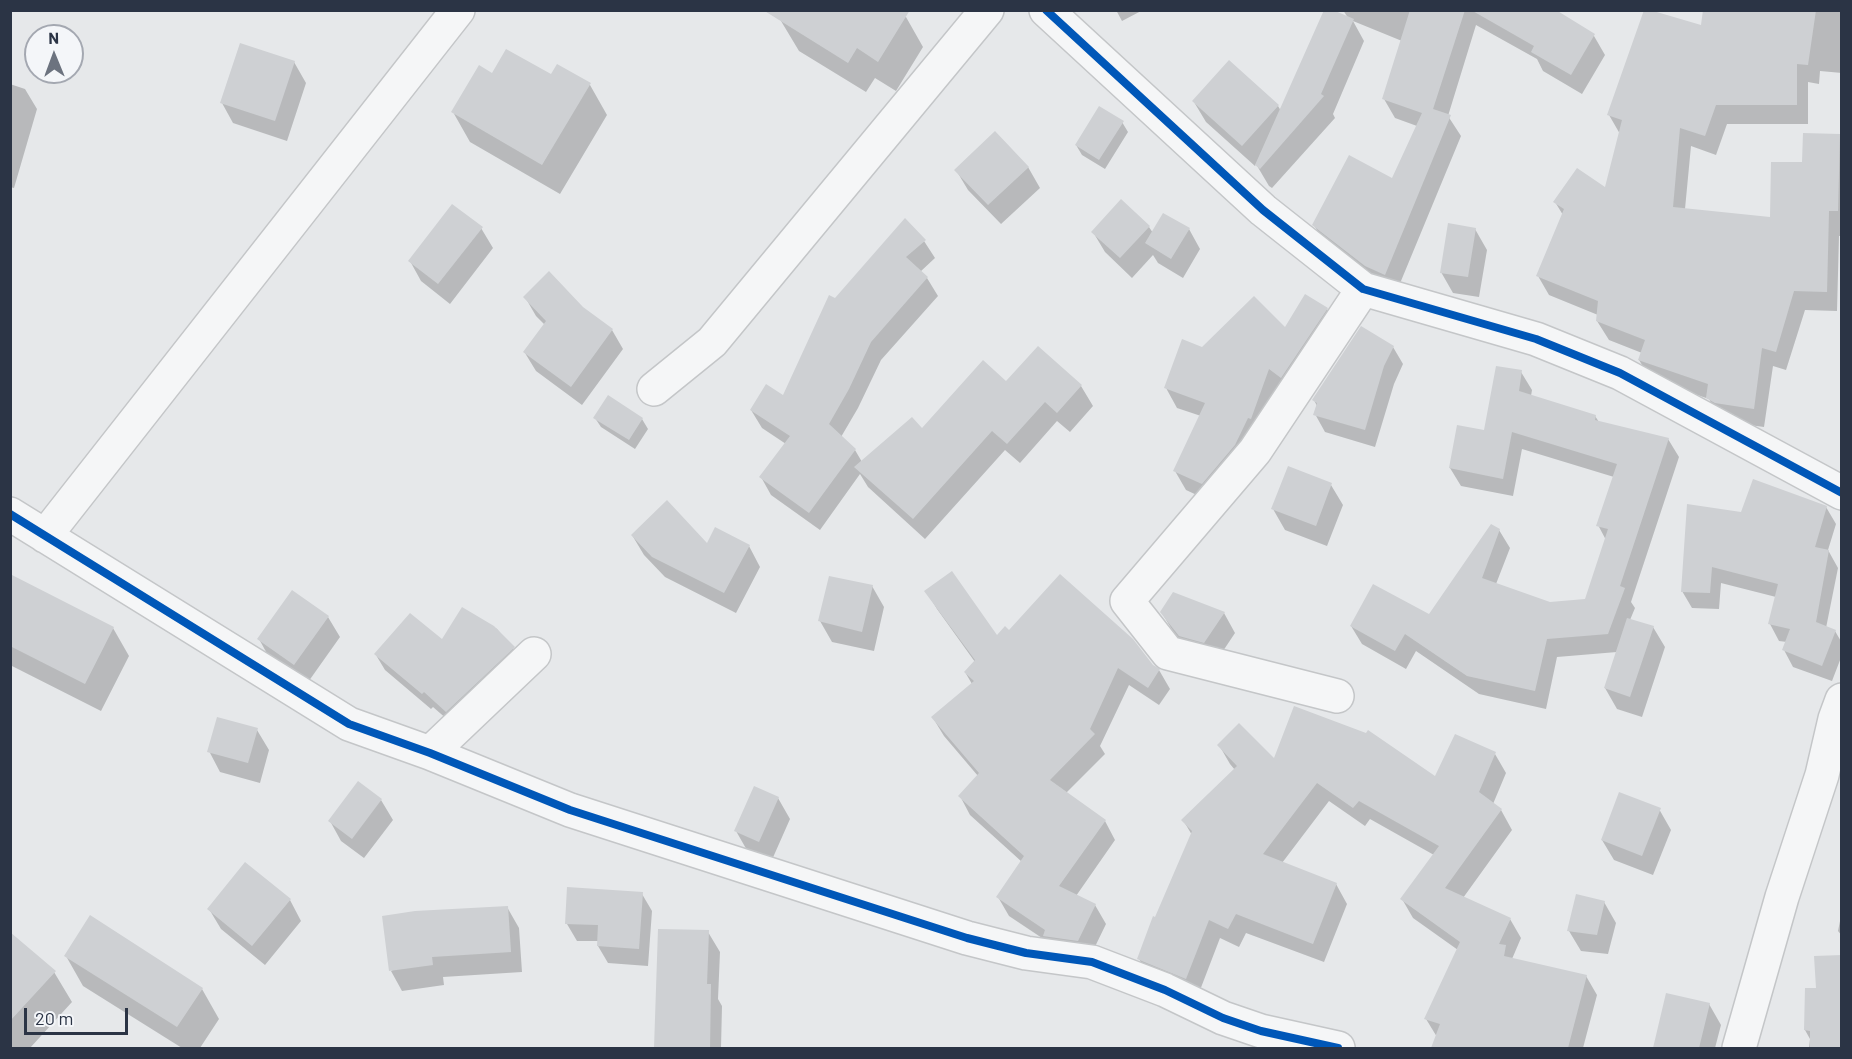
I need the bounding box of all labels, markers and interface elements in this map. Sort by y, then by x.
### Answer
north arrow [24,24,84,84]
text: N [48,28,59,47]
scale bar [27,996,130,1034]
text: 20 m [35,1007,73,1029]

